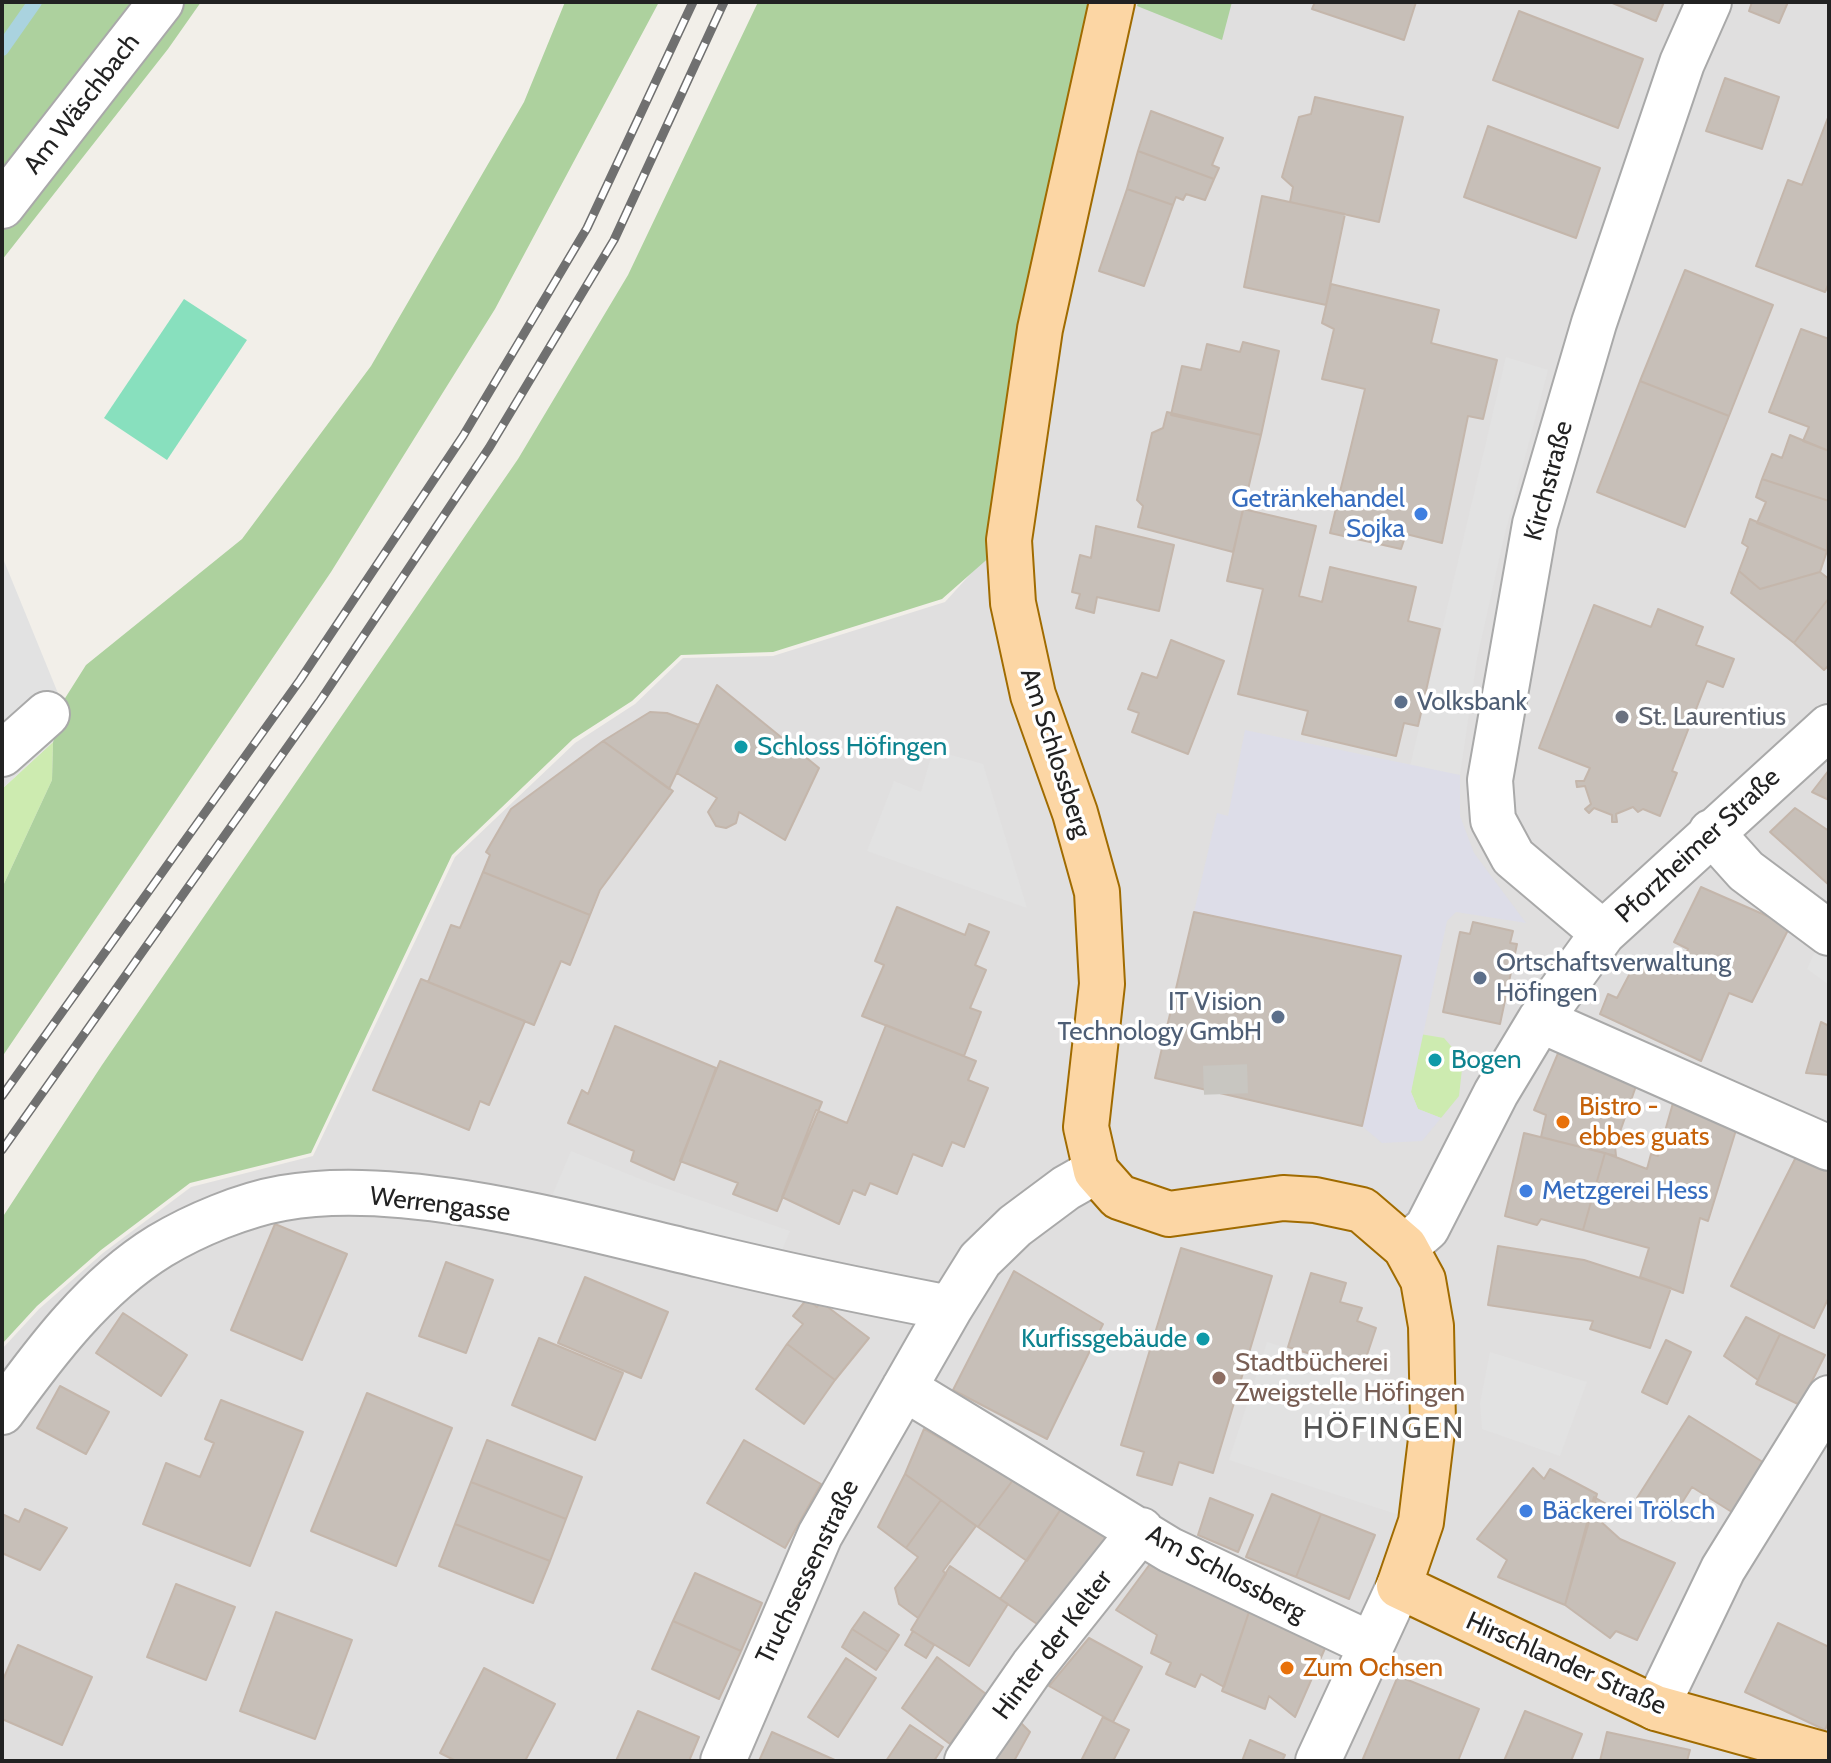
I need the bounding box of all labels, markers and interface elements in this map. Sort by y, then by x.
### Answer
street label: Am Wäschbach [17,27,147,181]
street label: Kirchstraße [1518,418,1580,544]
place label: Getränkehandel Sojka [1231,483,1405,544]
marker: Getränkehandel Sojka [1412,505,1430,523]
street label: Am Schlossberg [1013,664,1097,842]
place label: Volksbank [1417,686,1527,718]
marker: Volksbank [1392,693,1410,711]
place label: St. Laurentius [1638,701,1786,733]
marker: St. Laurentius [1613,708,1631,726]
place label: Schloss Höfingen [757,731,947,763]
marker: Schloss Höfingen [732,738,750,756]
street label: Pforzheimer Straße [1609,762,1787,930]
place label: Ortschaftsverwaltung Höfingen [1496,947,1731,1008]
marker: Ortschaftsverwaltung Höfingen [1471,969,1489,987]
place label: IT Vision Technology GmbH [1058,986,1262,1048]
marker: IT Vision Technology GmbH [1269,1008,1287,1026]
place label: Bogen [1451,1044,1522,1076]
marker: Bogen [1426,1051,1444,1069]
place label: Bistro - ebbes guats [1579,1091,1709,1152]
marker: Bistro - ebbes guats [1554,1113,1572,1131]
place label: Metzgerei Hess [1542,1175,1709,1207]
street label: Werrengasse [368,1181,512,1229]
marker: Metzgerei Hess [1517,1182,1535,1200]
place label: Kurfissgebäude [1021,1323,1187,1355]
marker: Kurfissgebäude [1194,1330,1212,1348]
place label: Stadtbücherei Zweigstelle Höfingen [1235,1347,1465,1408]
marker: Stadtbücherei Zweigstelle Höfingen [1210,1369,1228,1387]
district label: HÖFINGEN [1303,1411,1465,1447]
street label: Truchsessenstraße [750,1475,866,1669]
place label: Bäckerei Trölsch [1542,1495,1715,1527]
marker: Bäckerei Trölsch [1517,1502,1535,1520]
street label: Am Schlossberg [1141,1519,1311,1629]
street label: Hinter der Kelter [987,1564,1119,1726]
street label: Hirschlander Straße [1461,1606,1671,1722]
place label: Zum Ochsen [1303,1652,1443,1684]
marker: Zum Ochsen [1278,1659,1296,1677]

